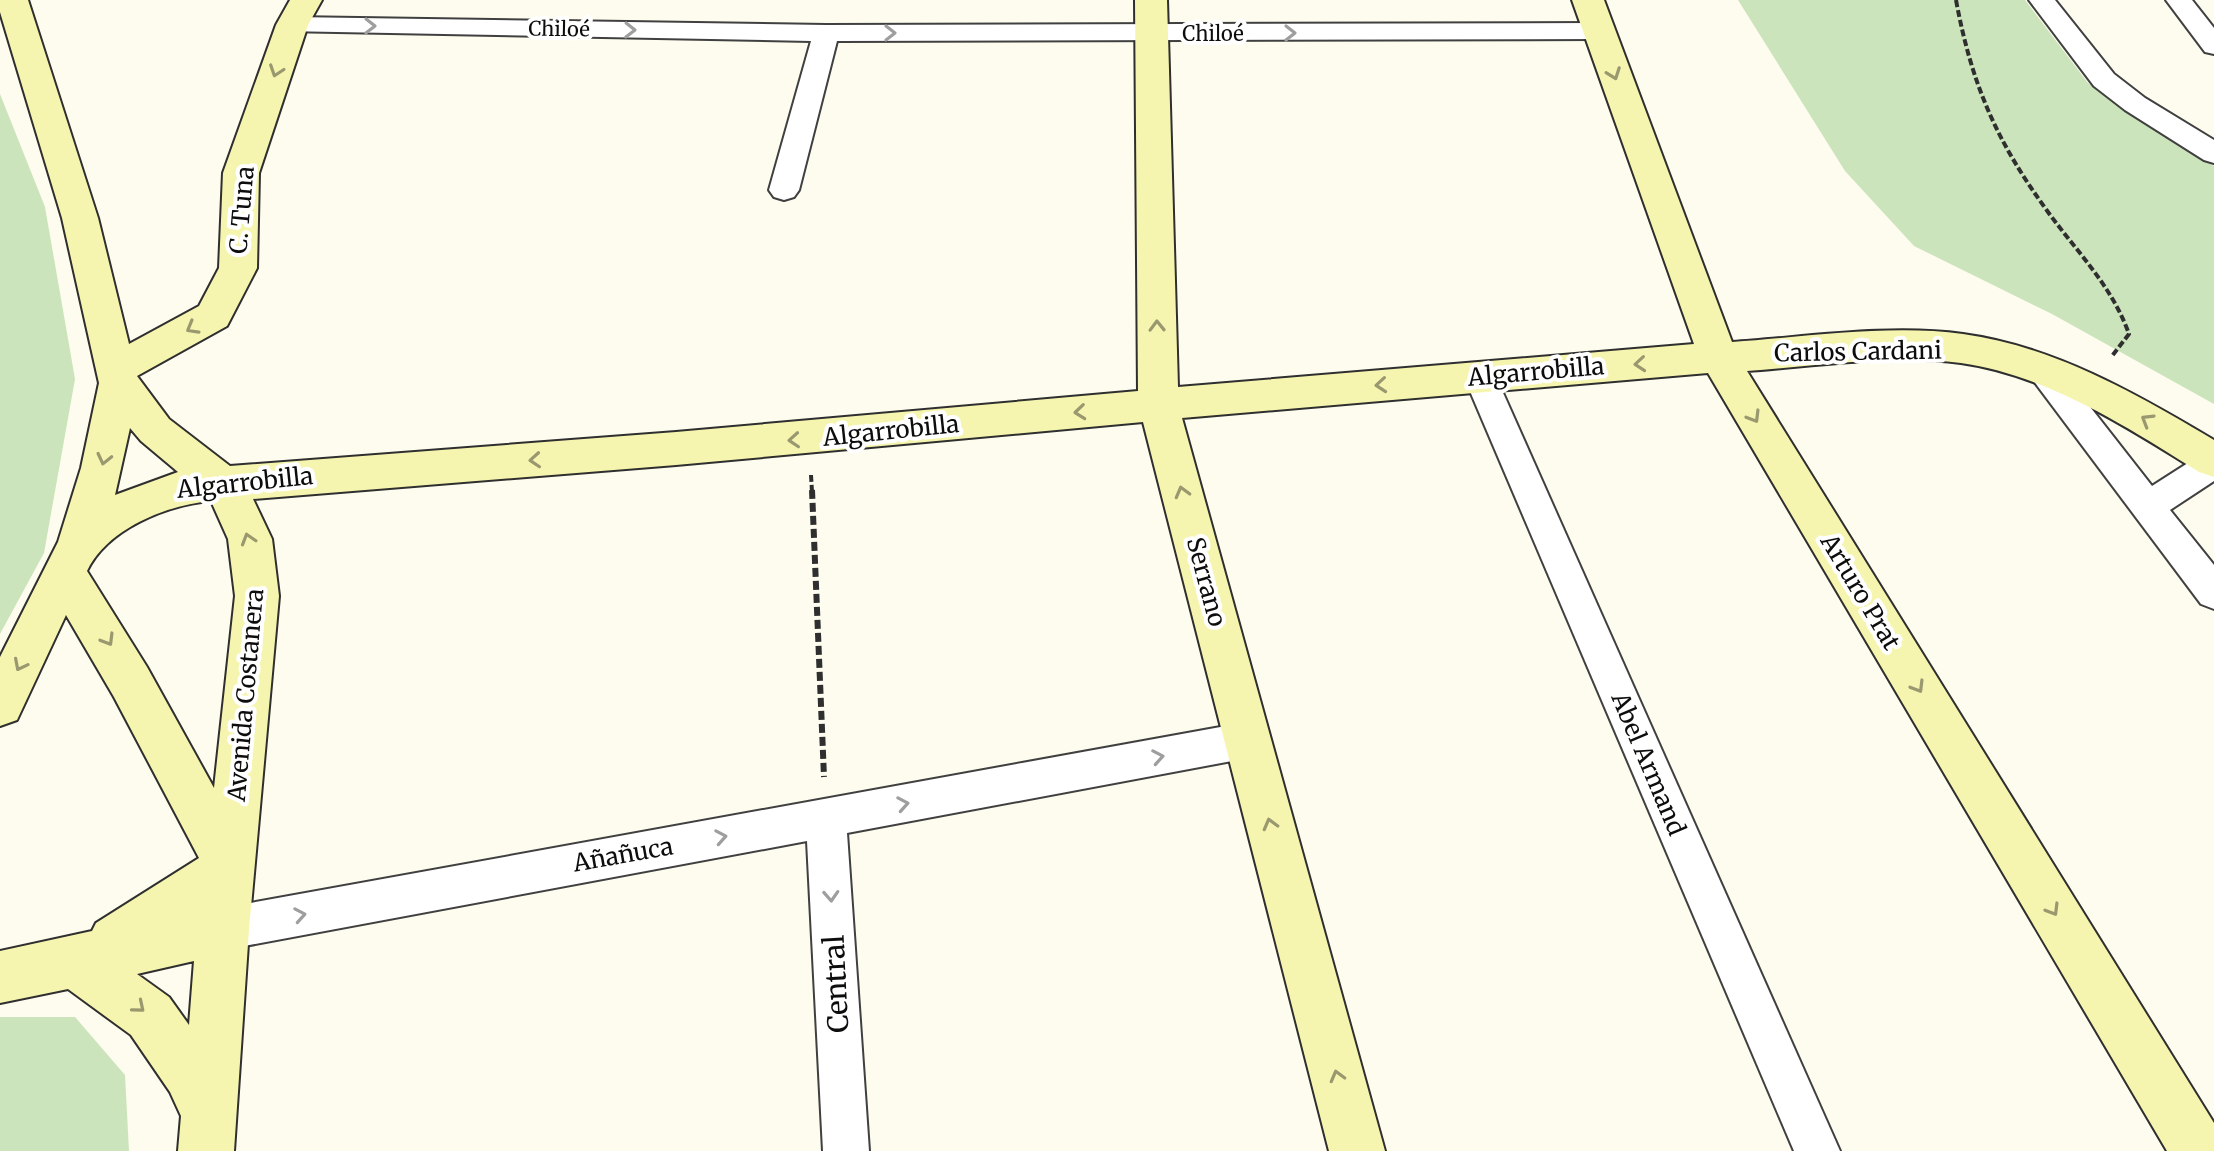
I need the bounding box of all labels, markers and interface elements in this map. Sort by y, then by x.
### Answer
street label: Chiloé [528,15,590,42]
one-way arrow [364,17,377,35]
one-way arrow [624,21,637,39]
street label: Chiloé [1182,21,1244,46]
one-way arrow [884,24,897,42]
one-way arrow [1284,24,1297,42]
one-way arrow [269,64,285,78]
one-way arrow [1605,66,1621,80]
street label: C. Tuna [222,165,261,255]
one-way arrow [186,318,201,334]
one-way arrow [1148,319,1166,332]
street label: Carlos Cardani [1774,335,1942,368]
street label: Algarrobilla [1466,350,1606,393]
one-way arrow [1633,355,1646,372]
one-way arrow [1374,376,1387,393]
one-way arrow [1074,403,1087,420]
street label: Algarrobilla [820,408,961,453]
one-way arrow [1744,408,1760,423]
one-way arrow [2141,414,2156,430]
one-way arrow [787,431,800,448]
one-way arrow [528,451,541,468]
one-way arrow [96,452,113,466]
street label: Algarrobilla [174,460,315,505]
one-way arrow [1174,486,1191,499]
street label: Arturo Prat [1813,527,1907,656]
one-way arrow [241,532,257,546]
street label: Serrano [1180,534,1233,630]
street label: Avenida Costanera [221,587,270,804]
one-way arrow [99,631,114,646]
one-way arrow [14,656,30,671]
one-way arrow [1908,678,1924,693]
street label: Abel Armand [1604,687,1692,840]
one-way arrow [1152,749,1165,766]
one-way arrow [896,796,909,813]
one-way arrow [1263,818,1280,832]
street label: Añañuca [570,830,675,879]
one-way arrow [714,830,728,847]
one-way arrow [822,890,839,903]
one-way arrow [2043,901,2058,916]
one-way arrow [293,907,307,924]
street label: Central [815,934,857,1034]
one-way arrow [130,997,145,1012]
one-way arrow [1330,1069,1347,1083]

